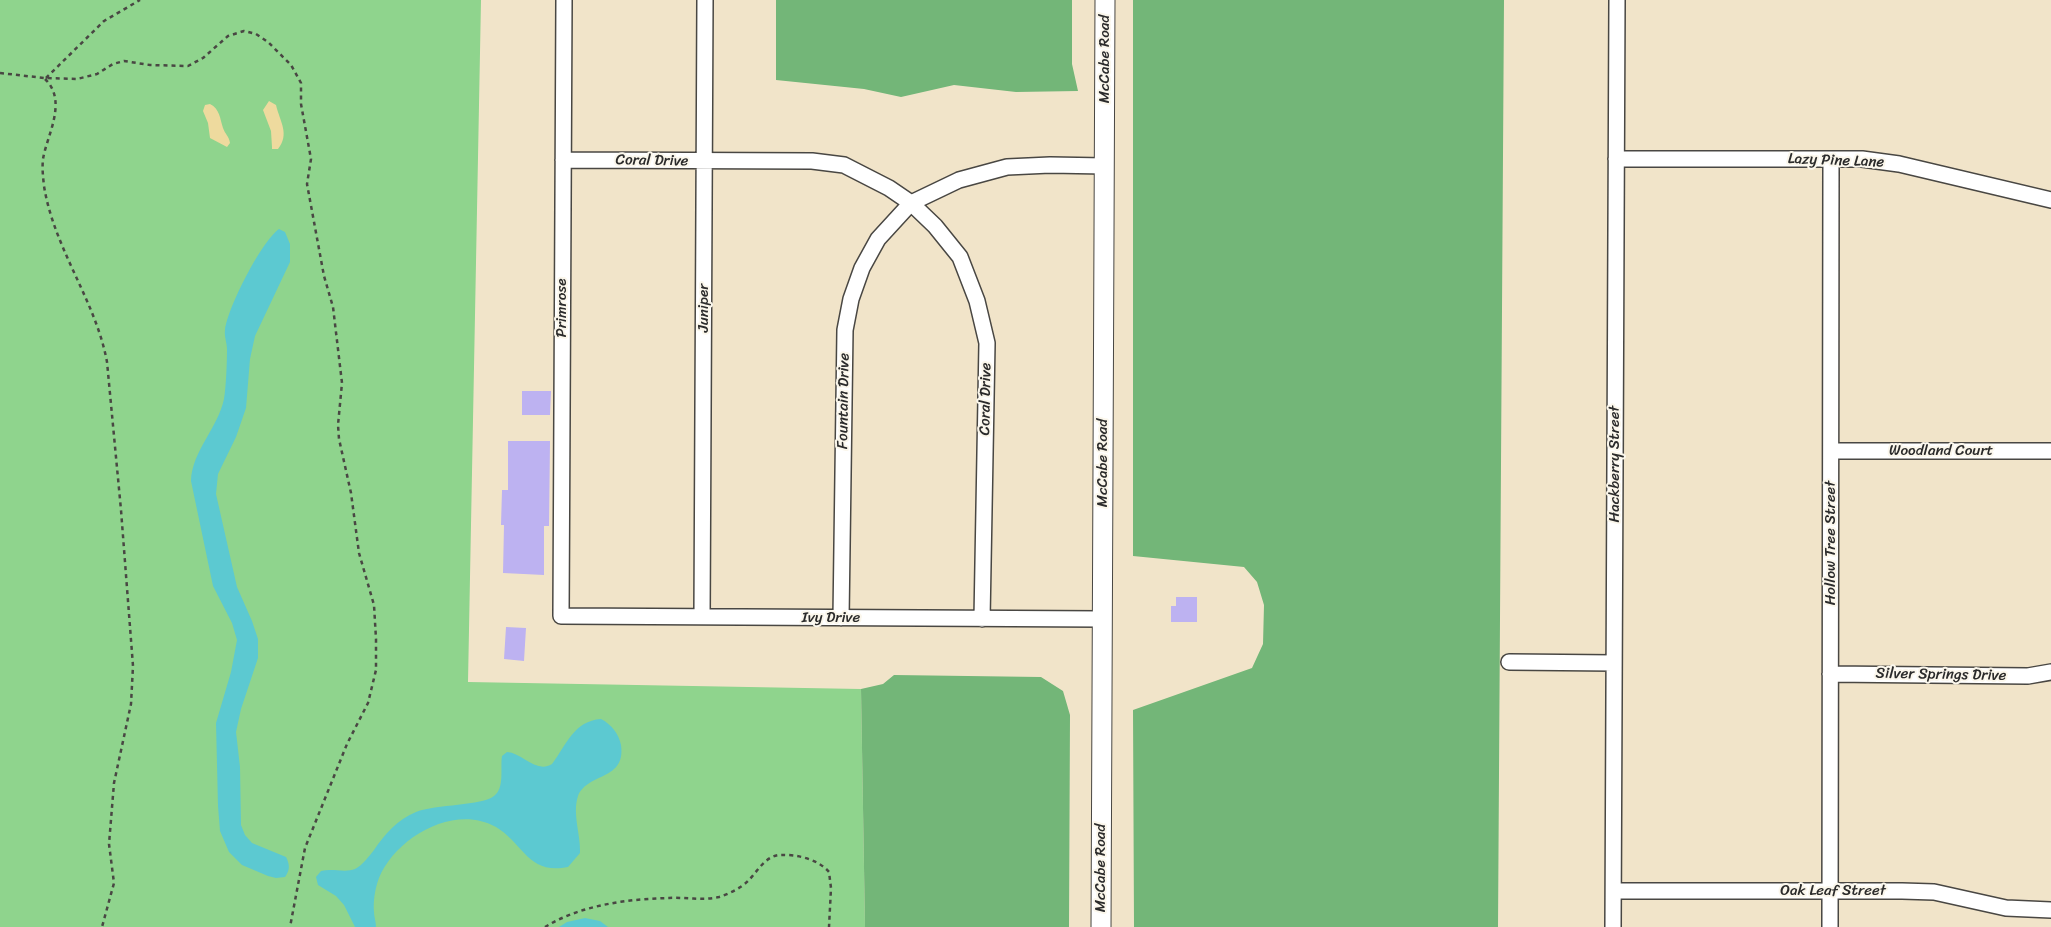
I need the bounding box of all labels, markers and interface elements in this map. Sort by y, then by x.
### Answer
street label: McCabe Road [1096,15,1114,103]
street label: Lazy Pine Lane [1787,150,1885,172]
street label: Coral Drive [615,151,689,171]
street label: Primrose [553,279,571,337]
street label: Juniper [695,284,713,332]
street label: Fountain Drive [834,353,854,449]
street label: Coral Drive [976,362,996,436]
street label: Hackberry Street [1606,406,1624,522]
street label: McCabe Road [1094,419,1112,507]
street label: Woodland Court [1889,442,1993,460]
street label: Hollow Tree Street [1822,481,1840,605]
street label: Ivy Drive [802,609,860,627]
street label: Silver Springs Drive [1876,665,2006,685]
street label: McCabe Road [1092,824,1110,912]
street label: Oak Leaf Street [1780,882,1886,900]

